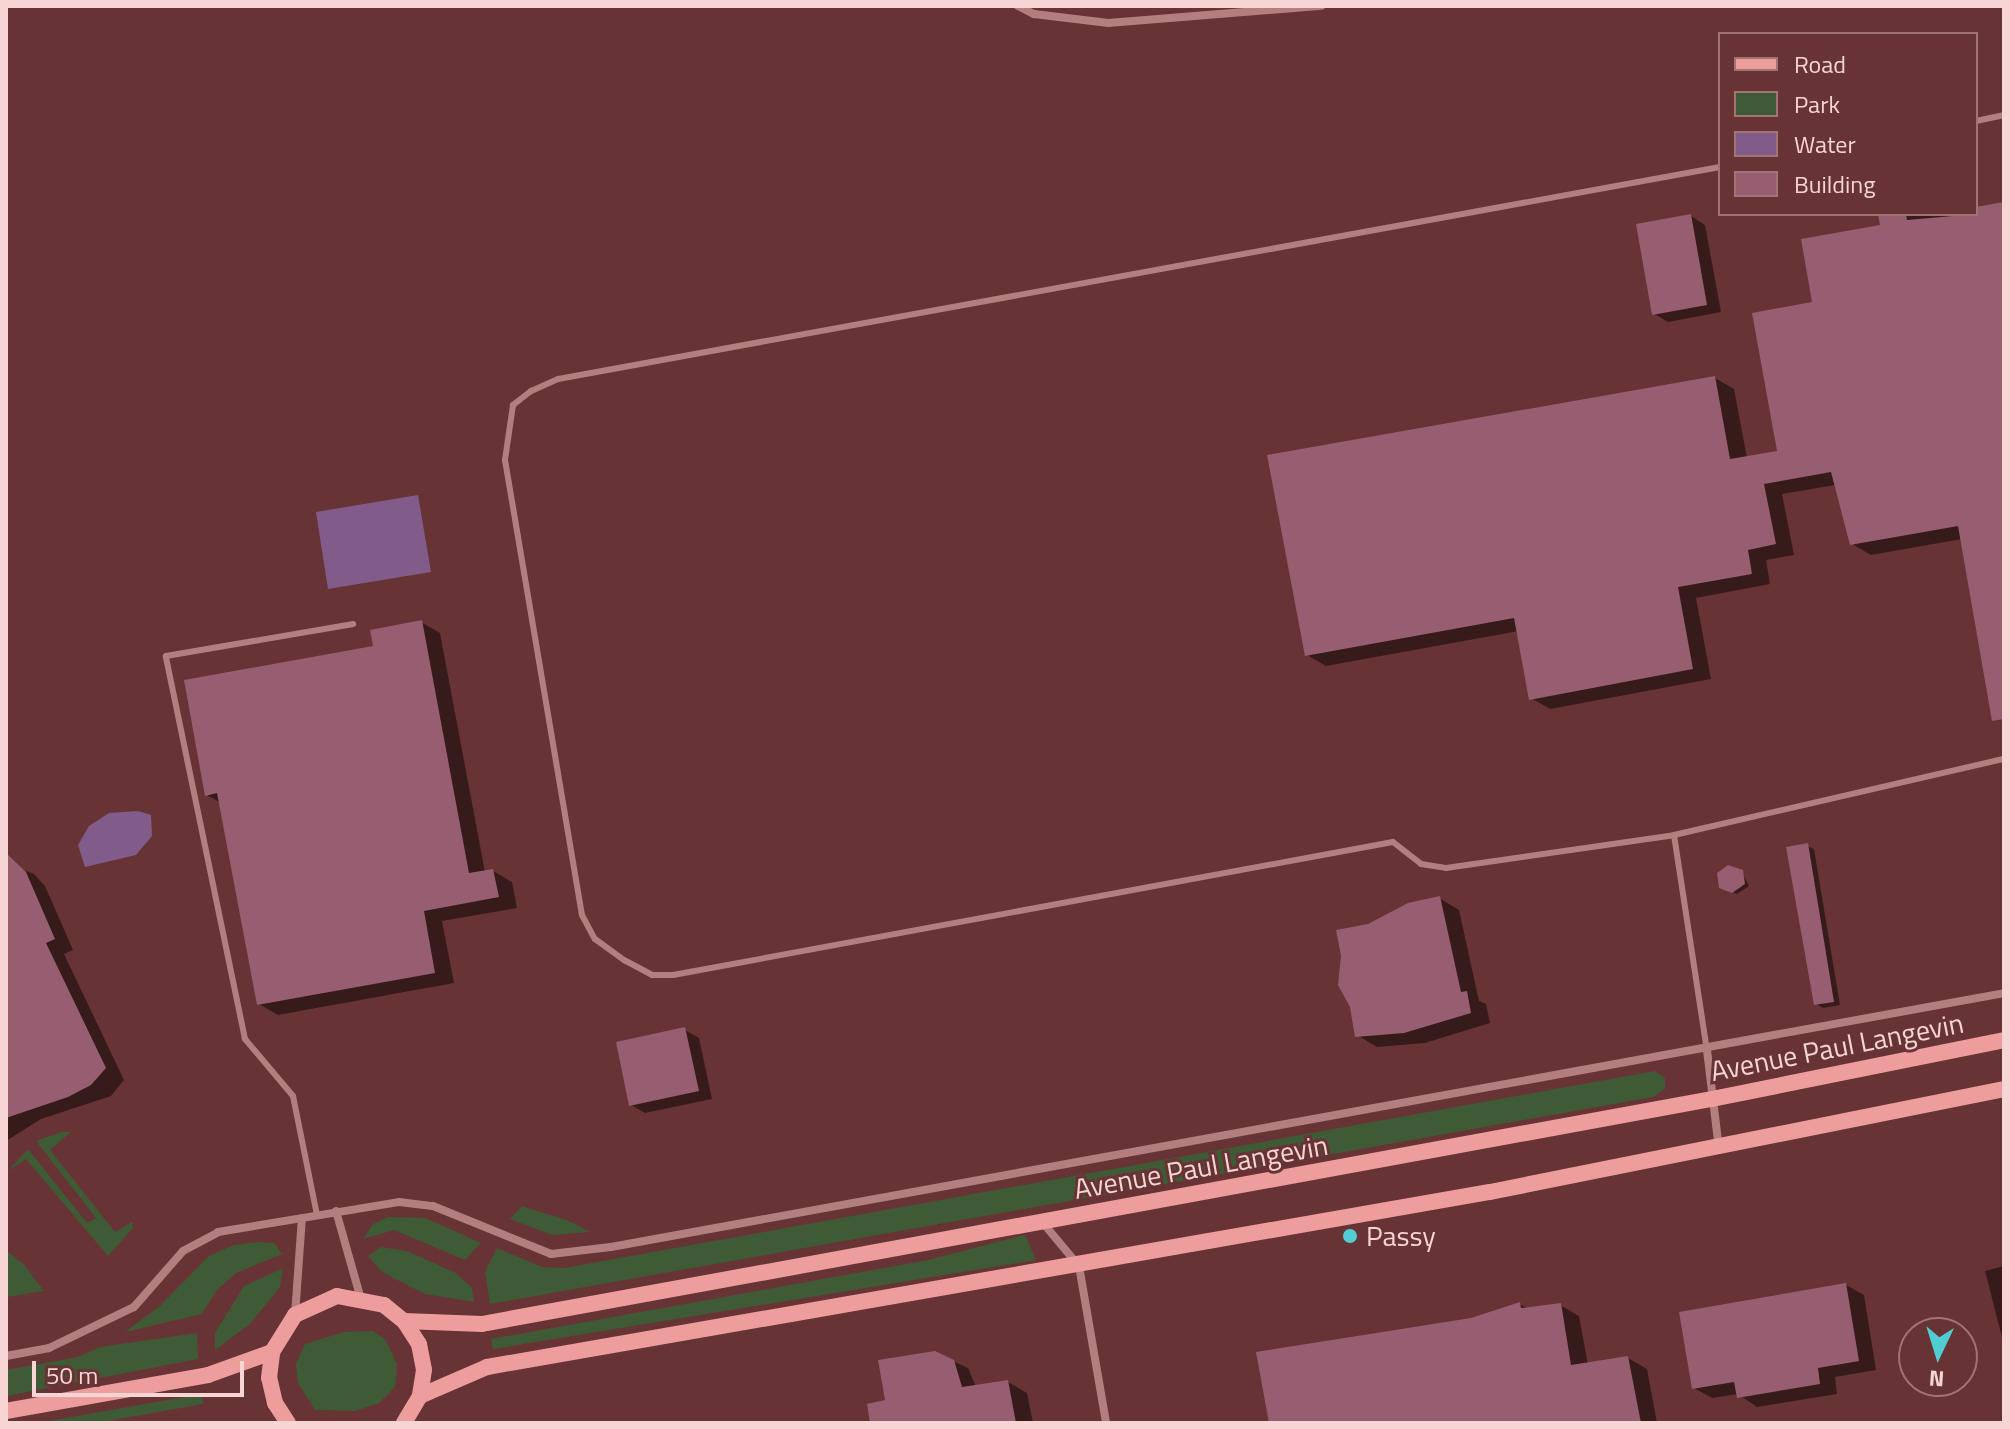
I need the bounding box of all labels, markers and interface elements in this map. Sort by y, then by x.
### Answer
legend [1718,32,1978,216]
text: Road [1794,46,1846,82]
text: Park [1794,86,1840,122]
text: Water [1794,126,1856,162]
text: Building [1794,166,1876,202]
street label: Avenue Paul Langevin [1708,1006,1966,1088]
street label: Avenue Paul Langevin [1071,1128,1331,1206]
place label: Passy [1366,1219,1436,1253]
marker: Passy [1341,1227,1359,1245]
north arrow [1898,1317,1978,1397]
scale bar [36,1345,248,1395]
text: 50 m [46,1357,98,1393]
text: N [1928,1361,1945,1396]

